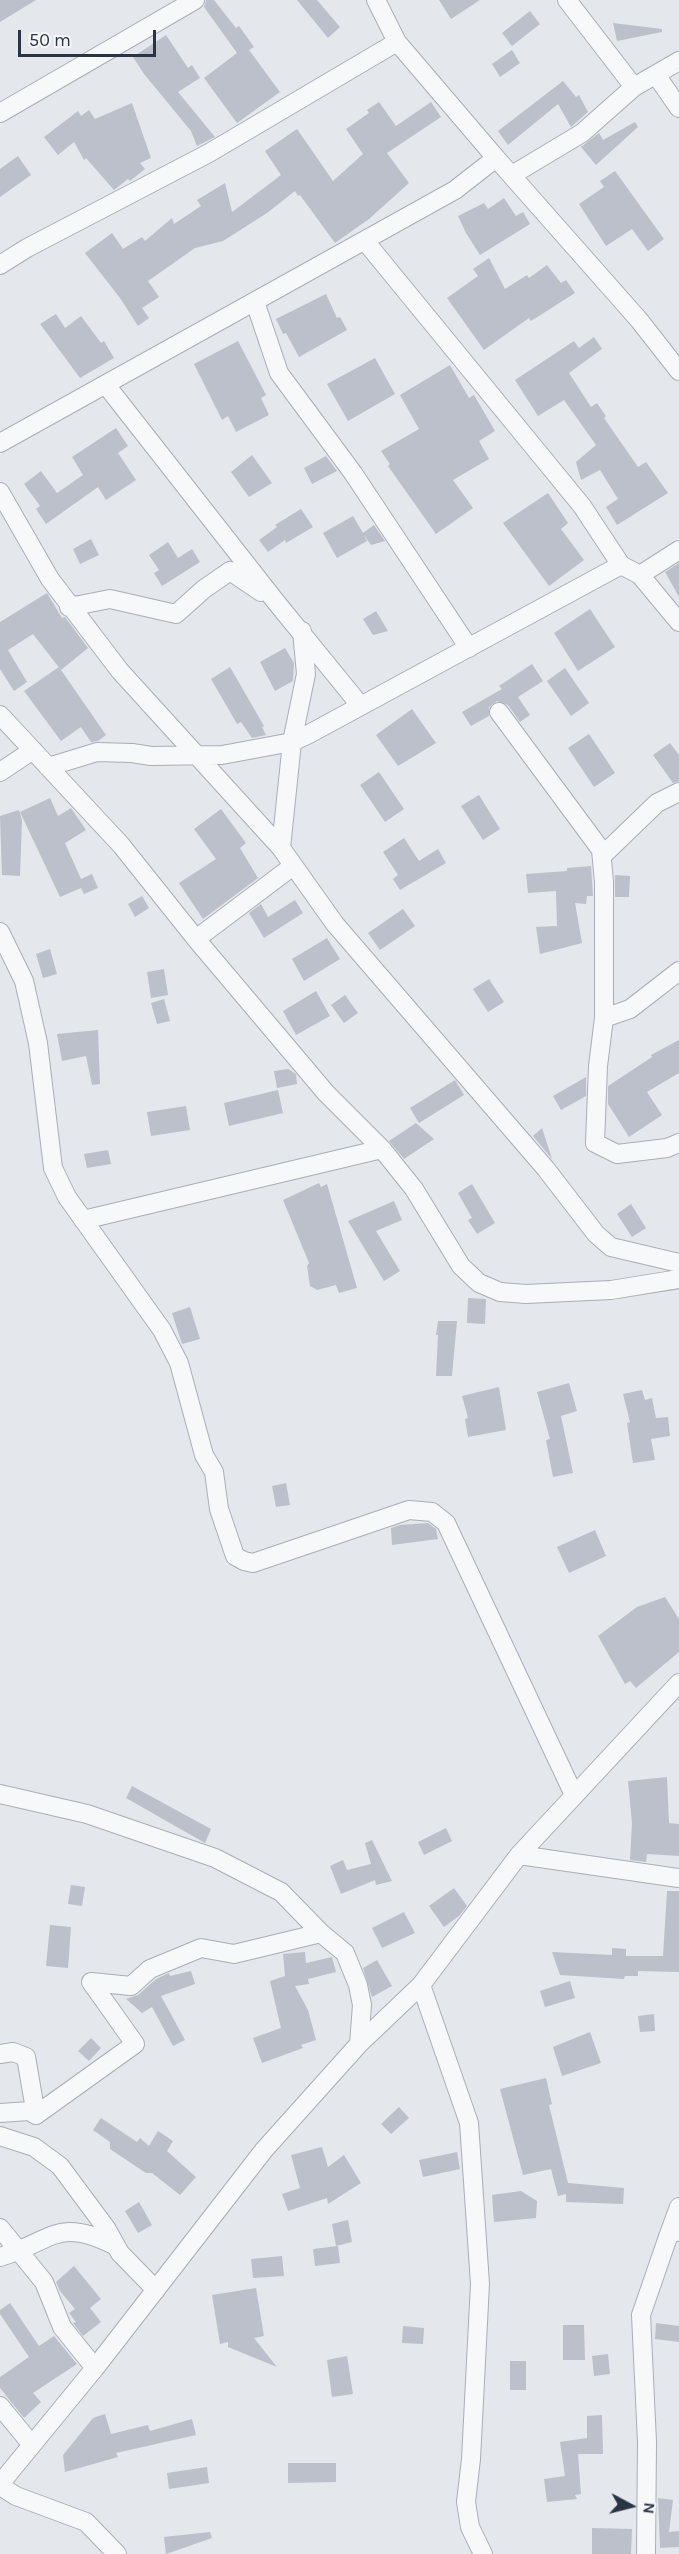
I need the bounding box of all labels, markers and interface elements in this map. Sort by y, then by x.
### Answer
scale bar [21,18,159,56]
text: 50 m [29,29,71,51]
north arrow [601,2476,661,2536]
text: N [639,2501,659,2515]

